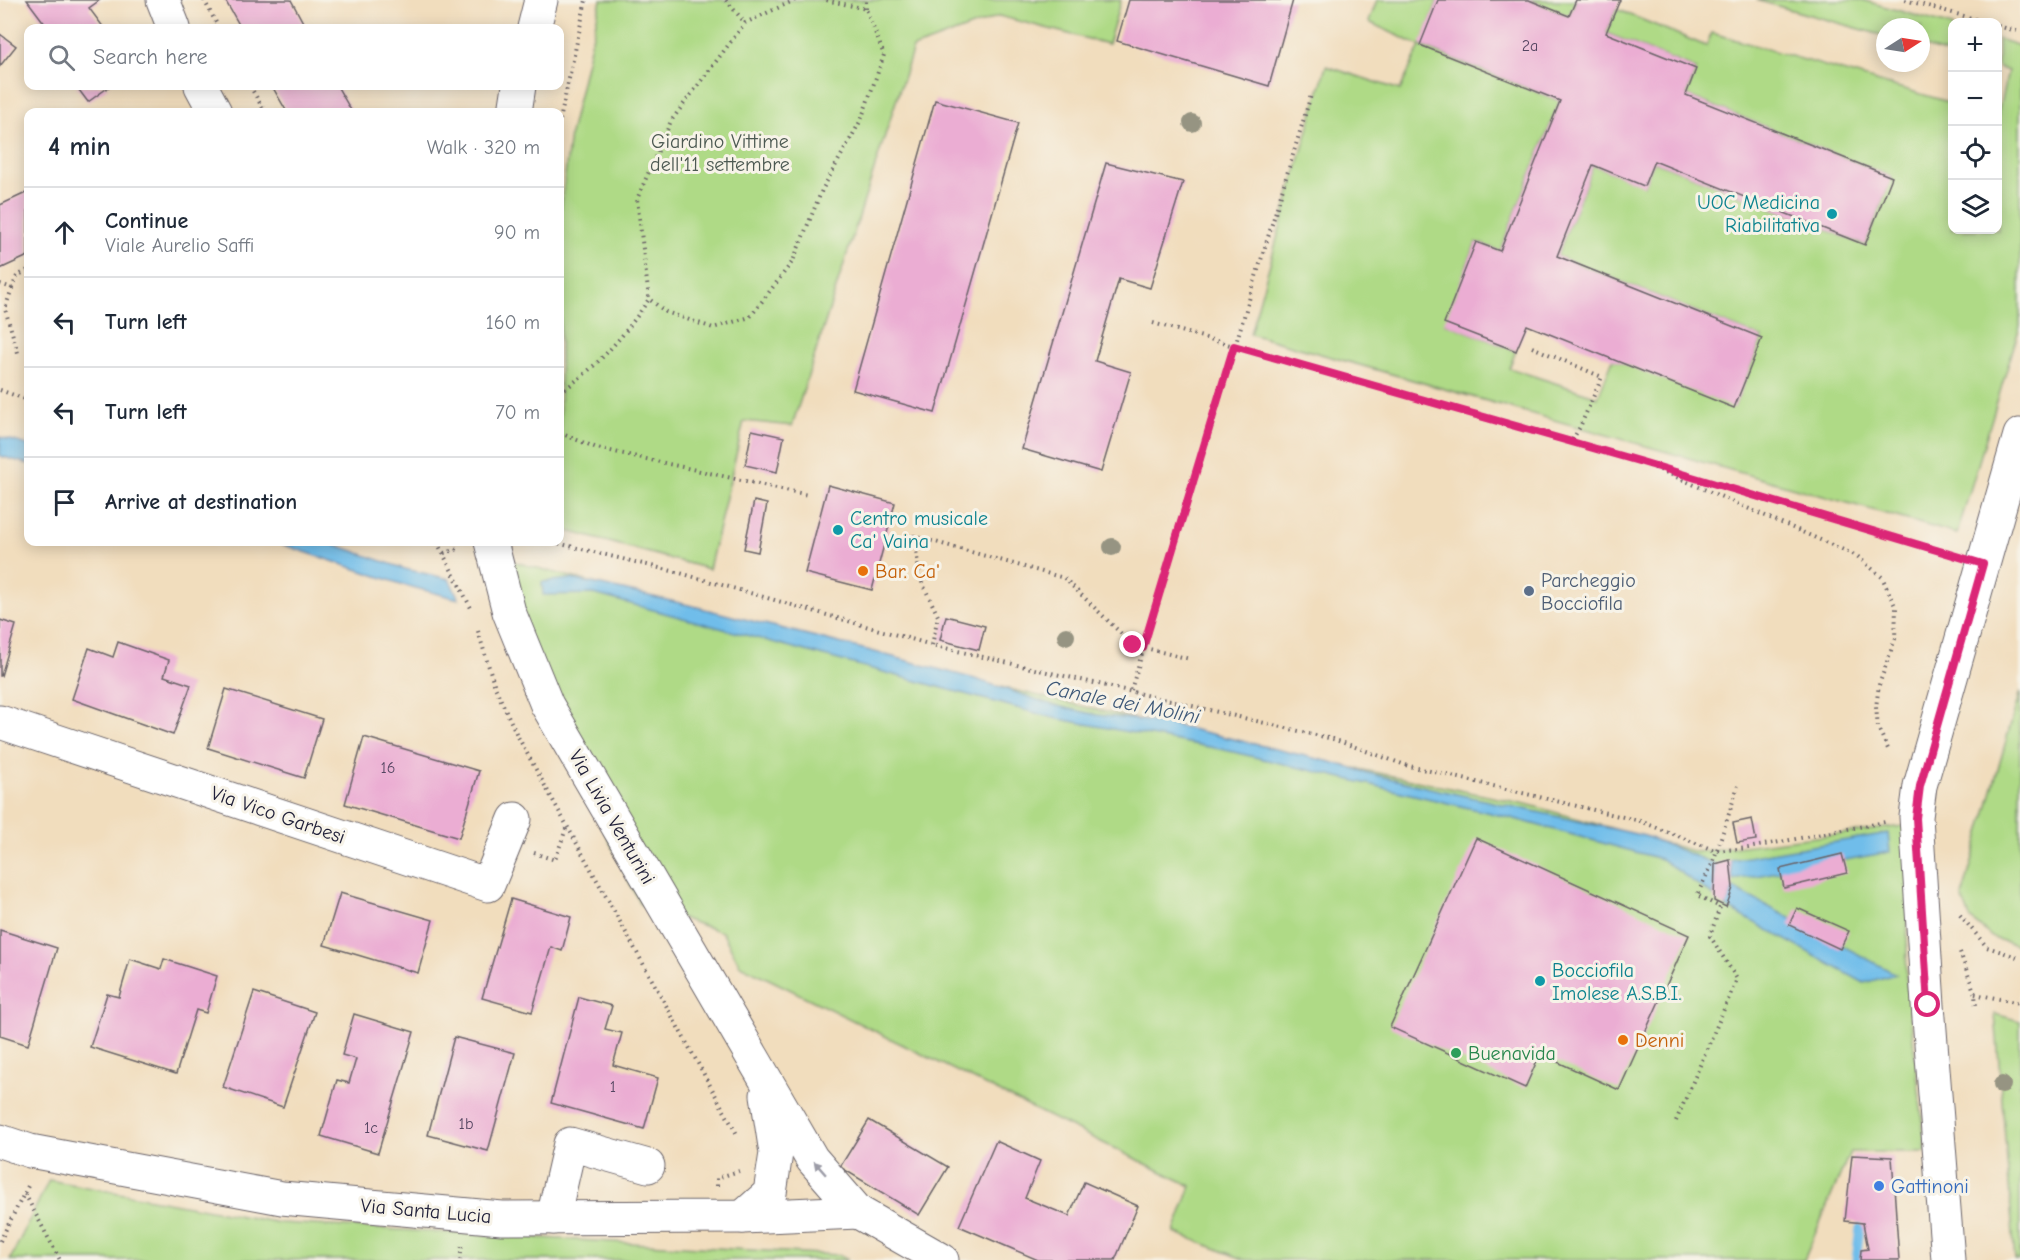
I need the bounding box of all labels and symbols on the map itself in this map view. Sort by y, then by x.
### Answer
north arrow [1876,18,1930,72]
house number: 2a [1522,37,1538,55]
park label: Giardino Vittime dell'11 settembre [650,130,790,176]
place label: UOC Medicina Riabilitativa [1697,191,1820,237]
marker: UOC Medicina Riabilitativa [1825,207,1839,221]
place label: Centro musicale Ca' Vaina [850,507,988,553]
marker: Centro musicale Ca' Vaina [831,523,845,537]
place label: Bar. Ca' [875,560,940,583]
marker: Bar. Ca' [856,564,870,578]
place label: Parcheggio Bocciofila [1541,569,1636,615]
marker: Parcheggio Bocciofila [1522,584,1536,598]
route end [1119,631,1145,657]
water label: Canale dei Molini [1044,675,1202,729]
street label: Via Livia Venturini [564,746,660,888]
house number: 16 [380,759,396,777]
street label: Via Vico Garbesi [208,781,348,849]
place label: Bocciofila Imolese A.S.B.I. [1552,959,1681,1005]
marker: Bocciofila Imolese A.S.B.I. [1533,974,1547,988]
route start [1914,991,1940,1017]
place label: Denni [1635,1029,1684,1052]
marker: Denni [1616,1033,1630,1047]
place label: Buenavida [1468,1042,1556,1065]
marker: Buenavida [1449,1046,1463,1060]
house number: 1 [610,1078,616,1096]
house number: 1b [459,1115,473,1133]
house number: 1c [364,1119,378,1137]
one-way arrow [814,1161,827,1176]
place label: Gattinoni [1891,1175,1969,1198]
marker: Gattinoni [1872,1179,1886,1193]
street label: Via Santa Lucia [360,1194,492,1228]

